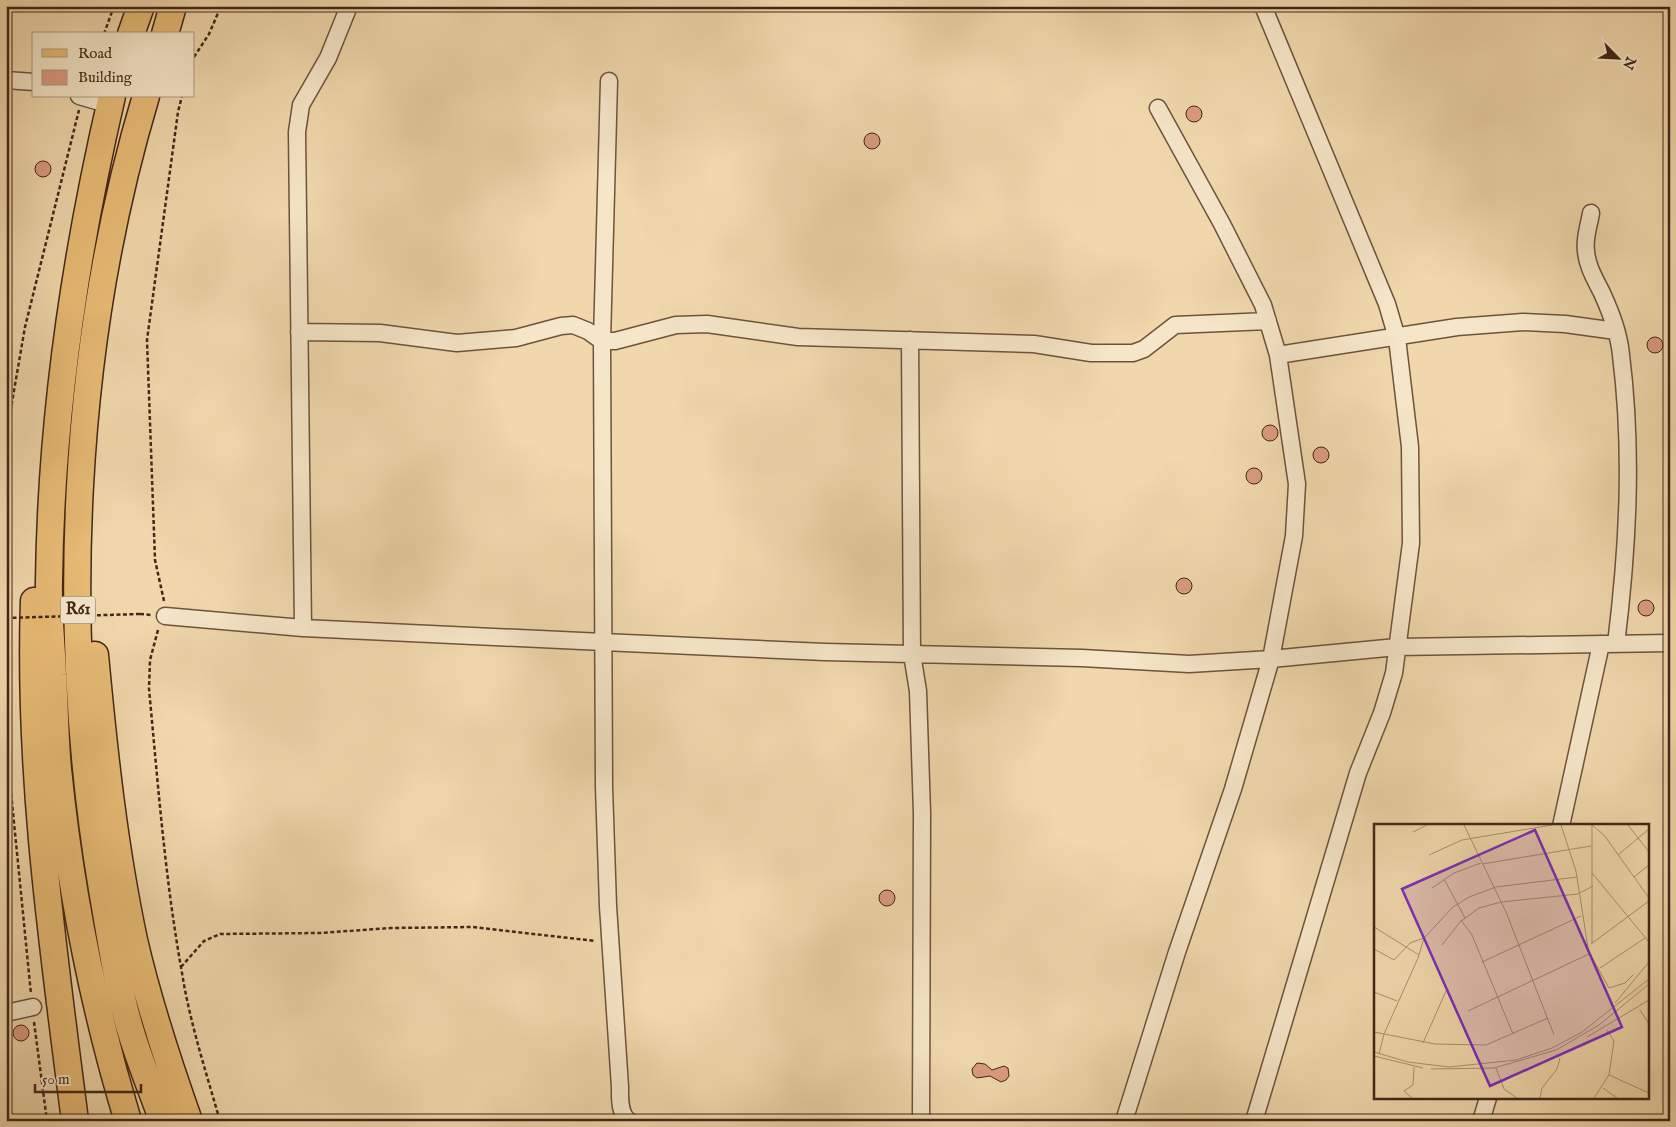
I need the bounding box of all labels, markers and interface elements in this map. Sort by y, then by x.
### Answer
legend [32,32,195,98]
north arrow [1594,32,1644,82]
text: Road [78,44,113,63]
text: N [1618,53,1640,72]
text: Building [78,68,133,87]
road number: R61 [60,596,96,624]
inset map [1374,824,1648,1100]
scale bar [35,1062,141,1094]
text: 50 m [42,1070,70,1089]

